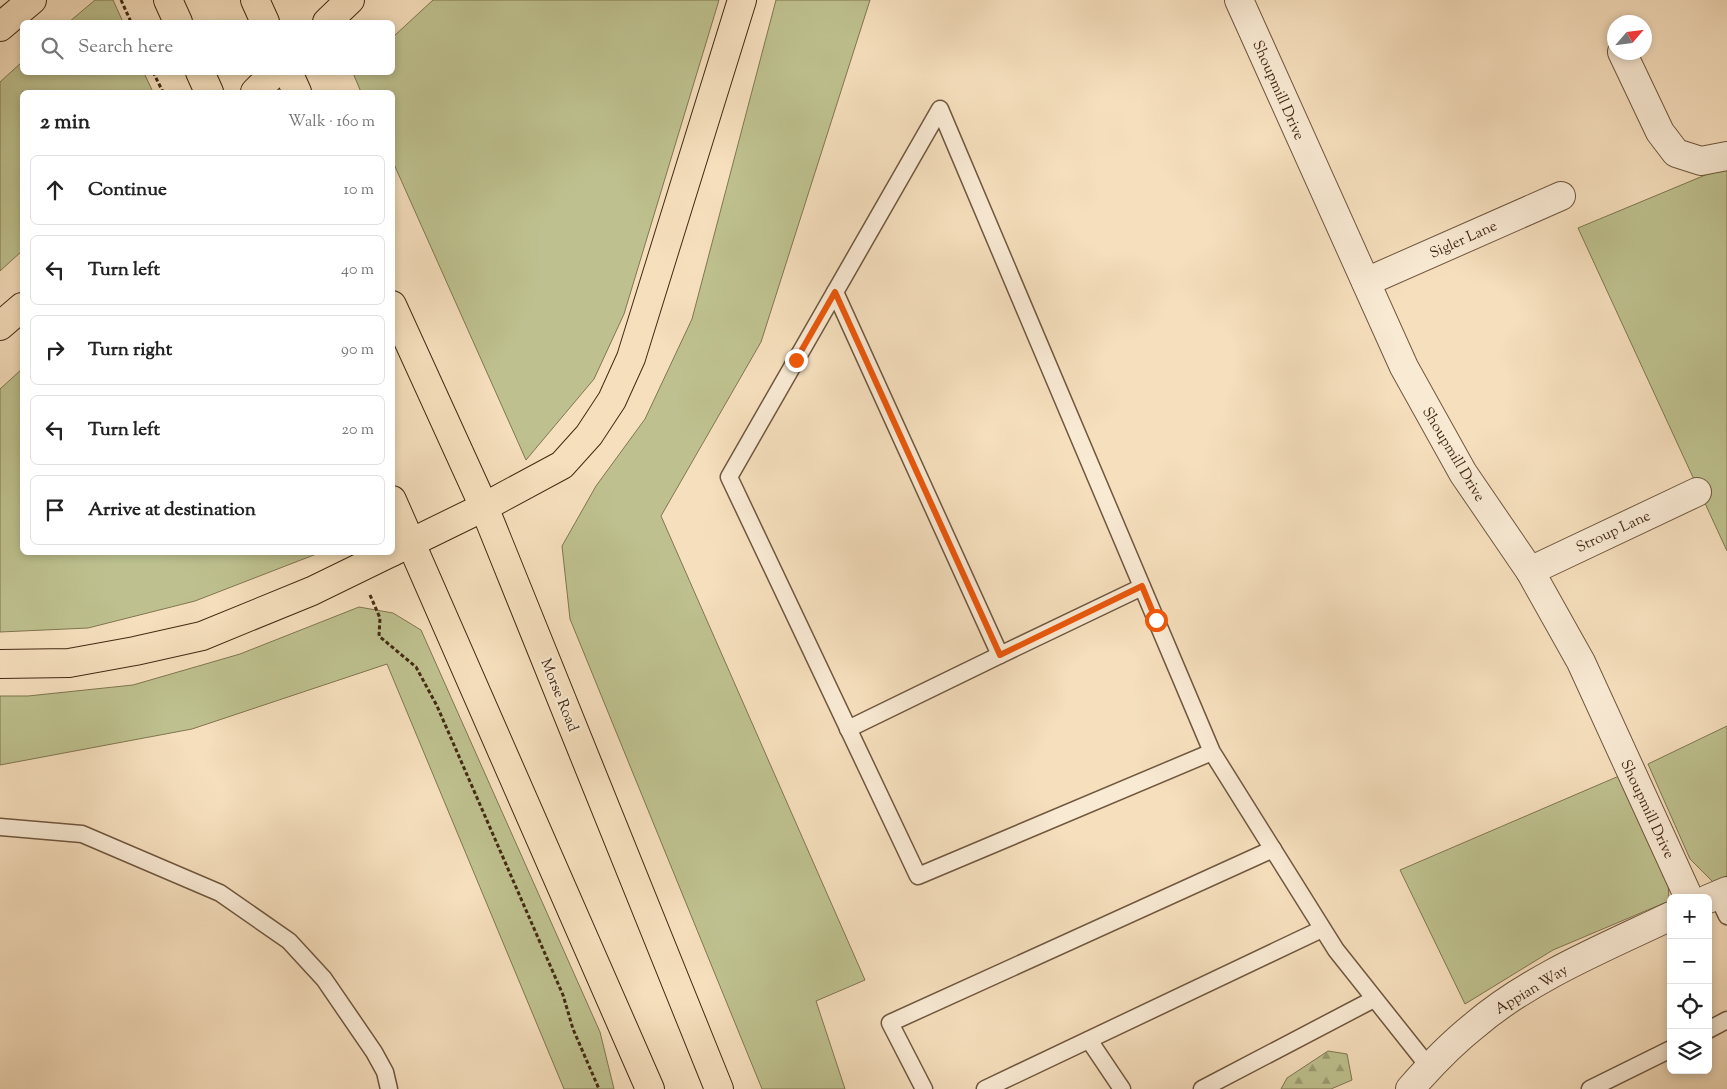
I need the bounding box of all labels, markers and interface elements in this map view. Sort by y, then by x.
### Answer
north arrow [1607,15,1652,60]
search box [20,20,395,75]
icon: search [38,34,66,62]
text: Search here [78,34,173,61]
street label: Shoupmill Drive [1246,37,1309,144]
text: 2 min [40,108,90,138]
text: Walk · 160 m [288,111,375,134]
icon: ahead [41,176,69,204]
text: Continue [88,177,167,204]
text: 10 m [344,179,374,202]
street label: Sigler Lane [1426,216,1501,265]
icon: left [41,256,69,284]
text: Turn left [88,257,160,284]
text: 40 m [341,259,374,282]
icon: right [41,336,69,364]
text: Turn right [88,337,172,364]
text: 90 m [341,339,374,362]
route end [785,349,808,372]
street label: Shoupmill Drive [1416,403,1489,506]
icon: left [41,416,69,444]
text: Turn left [88,417,160,444]
text: 20 m [341,419,374,442]
icon: arrive [41,496,69,524]
text: Arrive at destination [88,497,256,524]
street label: Stroup Lane [1573,506,1654,559]
route start [1145,609,1168,632]
street label: Morse Road [534,656,583,736]
street label: Shoupmill Drive [1614,757,1679,863]
map controls [1667,894,1712,1074]
button: + [1667,894,1712,939]
button: − [1667,939,1712,984]
street label: Appian Way [1491,960,1573,1020]
button: locate [1667,984,1712,1029]
button: layers [1667,1029,1712,1074]

